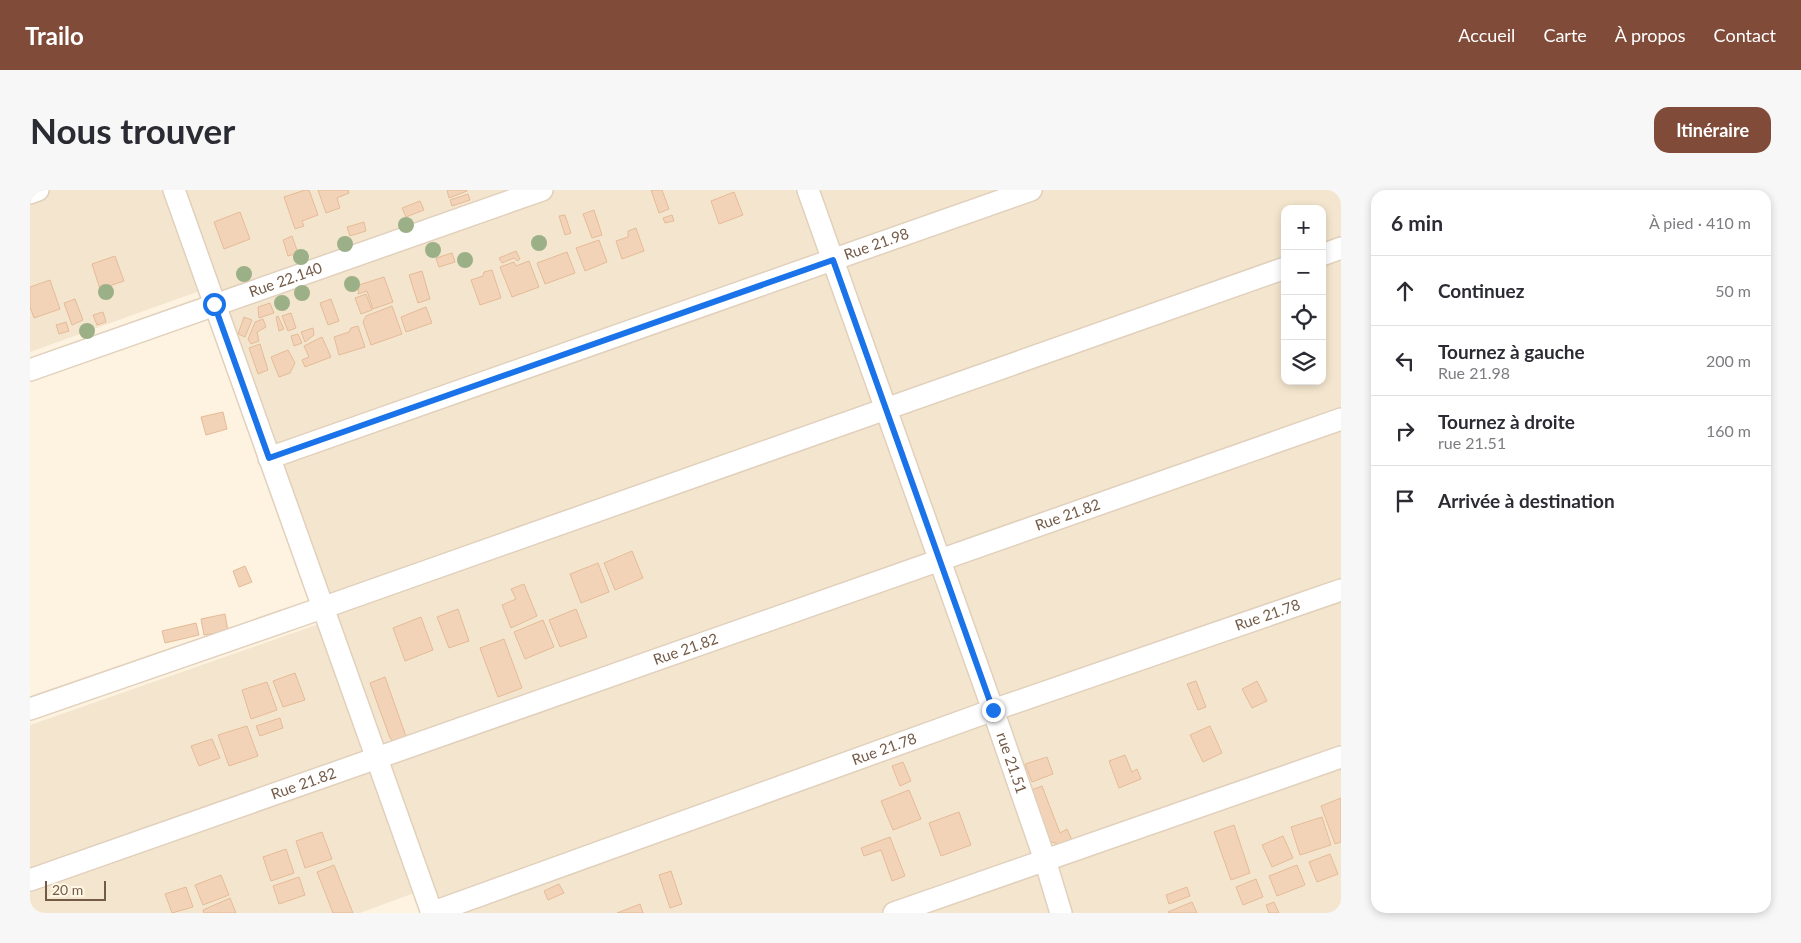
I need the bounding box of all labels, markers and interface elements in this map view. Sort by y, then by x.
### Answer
text: Trailo [25,21,84,50]
text: Accueil [1458,24,1515,46]
text: Carte [1543,24,1587,46]
text: À propos [1615,24,1686,46]
text: Contact [1714,24,1776,46]
button: Itinéraire [1654,107,1771,153]
text: Nous trouver [30,109,235,151]
map controls [1281,205,1326,385]
button: + [1281,205,1326,250]
text: 6 min [1391,210,1443,235]
text: À pied · 410 m [1649,213,1751,232]
street label: Rue 21.98 [841,224,911,263]
button: − [1281,250,1326,295]
street label: Rue 22.140 [246,258,325,300]
icon: ahead [1391,277,1419,305]
text: Continuez [1438,279,1524,302]
text: 50 m [1715,281,1751,300]
route start [203,293,226,316]
button: locate [1281,295,1326,340]
button: layers [1281,340,1326,385]
text: Tournez à gauche [1438,340,1585,363]
icon: left [1391,347,1419,375]
text: 200 m [1706,351,1751,370]
text: Rue 21.98 [1438,363,1510,382]
text: Tournez à droite [1438,410,1575,433]
icon: right [1391,417,1419,445]
text: 160 m [1706,421,1751,440]
text: rue 21.51 [1438,433,1506,452]
icon: arrive [1391,487,1419,515]
text: Arrivée à destination [1438,489,1615,512]
street label: Rue 21.82 [1033,494,1102,534]
street label: Rue 21.78 [1232,595,1302,634]
street label: Rue 21.82 [650,629,720,668]
route end [982,699,1005,722]
street label: Rue 21.78 [849,728,919,768]
street label: rue 21.51 [993,729,1031,796]
street label: Rue 21.82 [268,763,338,803]
scale bar [45,878,106,901]
text: 20 m [52,881,83,898]

